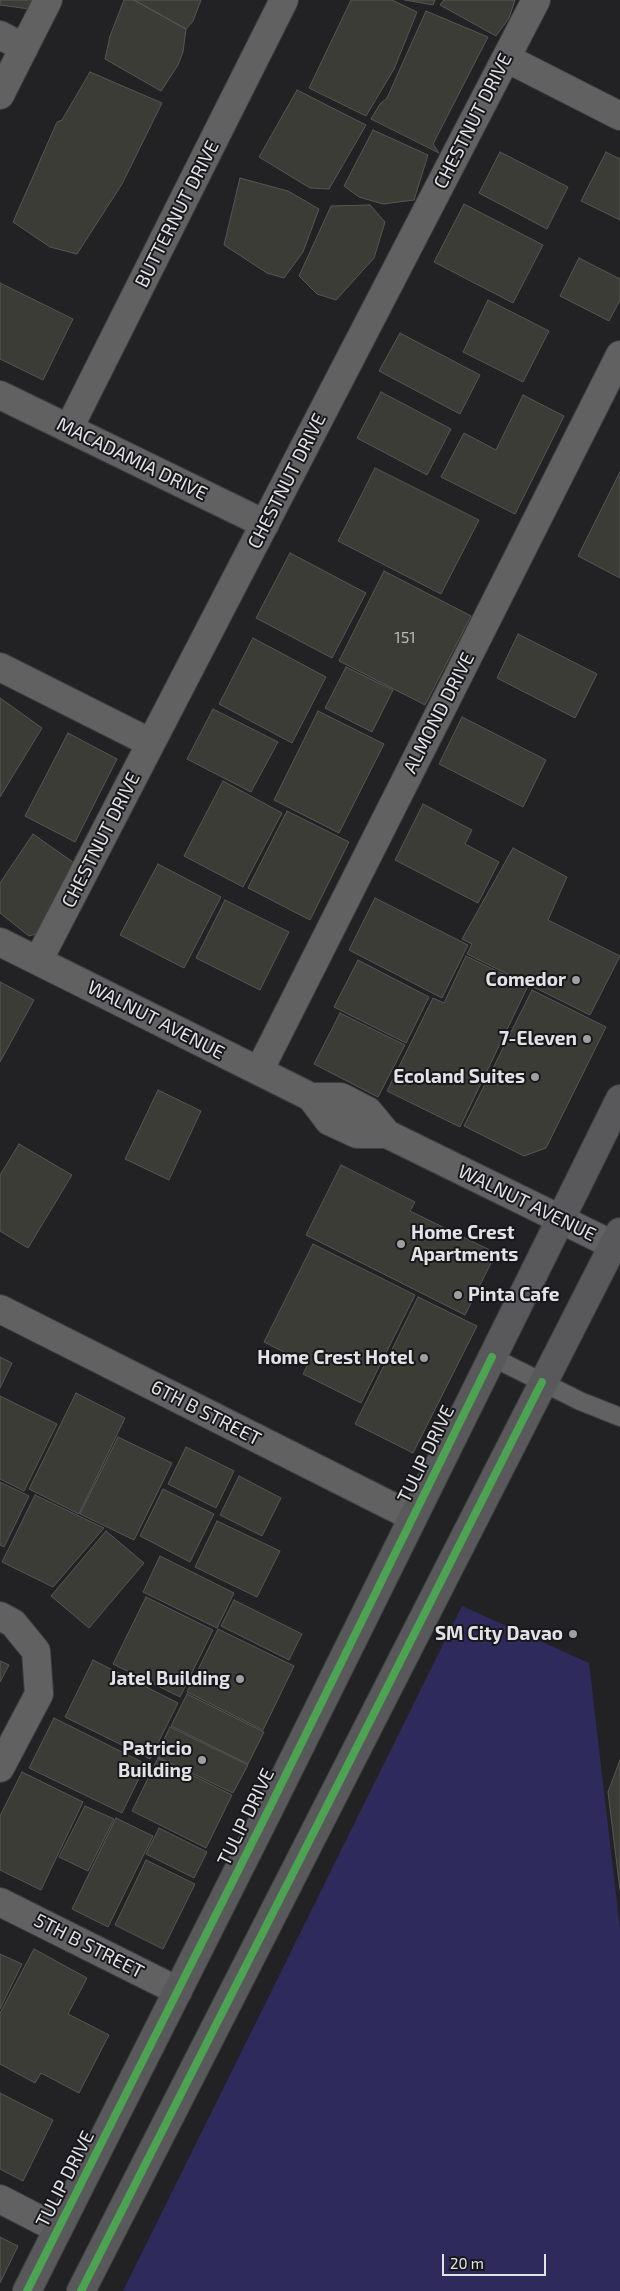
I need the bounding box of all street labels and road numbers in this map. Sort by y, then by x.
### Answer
street label: CHESTNUT DRIVE [429,50,517,192]
street label: BUTTERNUT DRIVE [130,137,224,291]
street label: CHESTNUT DRIVE [243,410,331,552]
street label: MACADAMIA DRIVE [53,413,211,505]
street label: ALMOND DRIVE [399,649,479,777]
street label: CHESTNUT DRIVE [57,769,145,911]
street label: WALNUT AVENUE [84,976,228,1064]
street label: WALNUT AVENUE [454,1160,600,1246]
street label: 6TH B STREET [147,1375,265,1451]
street label: TULIP DRIVE [393,1402,459,1506]
street label: TULIP DRIVE [213,1765,279,1869]
street label: 5TH B STREET [30,1909,148,1983]
street label: TULIP DRIVE [31,2127,99,2231]

